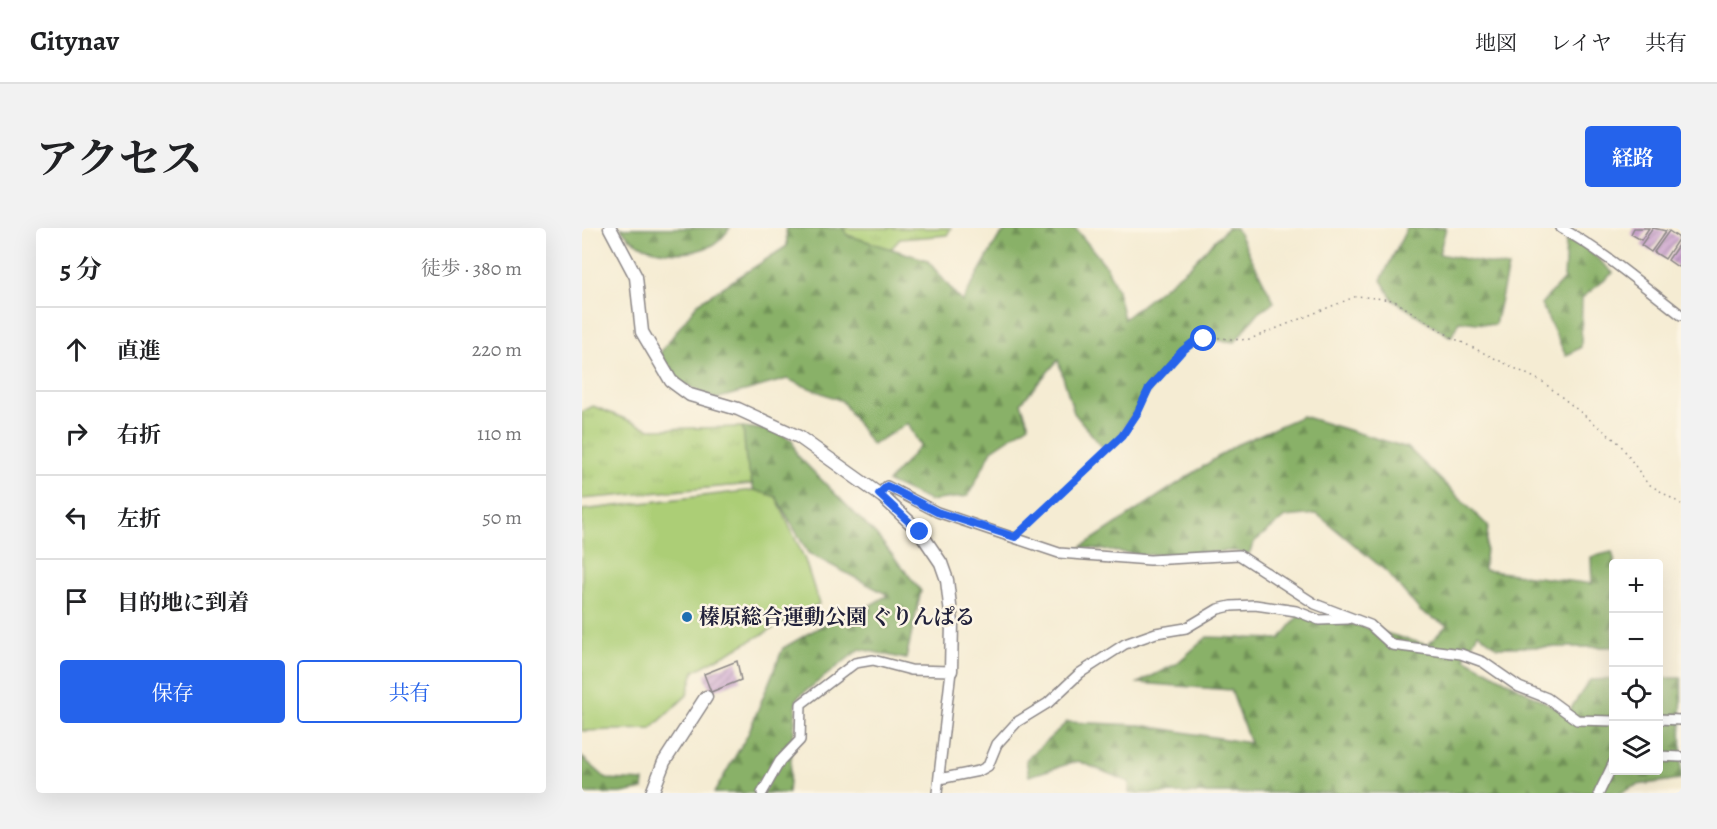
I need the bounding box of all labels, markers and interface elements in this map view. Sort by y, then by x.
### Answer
text: Citynav [30,22,119,60]
text: 地図 [1475,29,1517,57]
text: レイヤ [1550,29,1612,57]
text: 共有 [1645,29,1687,57]
button: 経路 [1585,126,1681,187]
text: アクセス [36,130,203,187]
text: 5 分 [60,252,102,287]
text: 徒歩 · 380 m [421,255,522,282]
route start [1190,325,1216,351]
icon: ahead [60,333,93,366]
text: 直進 [117,336,161,366]
text: 220 m [472,336,522,363]
icon: right [60,417,93,450]
text: 右折 [117,420,161,450]
text: 110 m [477,420,522,447]
icon: left [60,501,93,534]
text: 左折 [117,504,161,534]
text: 50 m [482,504,522,531]
route end [906,518,932,544]
map controls [1609,559,1663,775]
button: + [1609,559,1663,613]
icon: arrive [60,585,93,618]
text: 目的地に到着 [117,588,249,618]
place label: 榛原総合運動公園 ぐりんぱる [699,603,976,631]
marker: 榛原総合運動公園 ぐりんぱる [680,610,694,624]
button: − [1609,613,1663,667]
button: 保存 [60,660,285,723]
button: 共有 [297,660,522,723]
button: locate [1609,667,1663,721]
button: layers [1609,721,1663,775]

